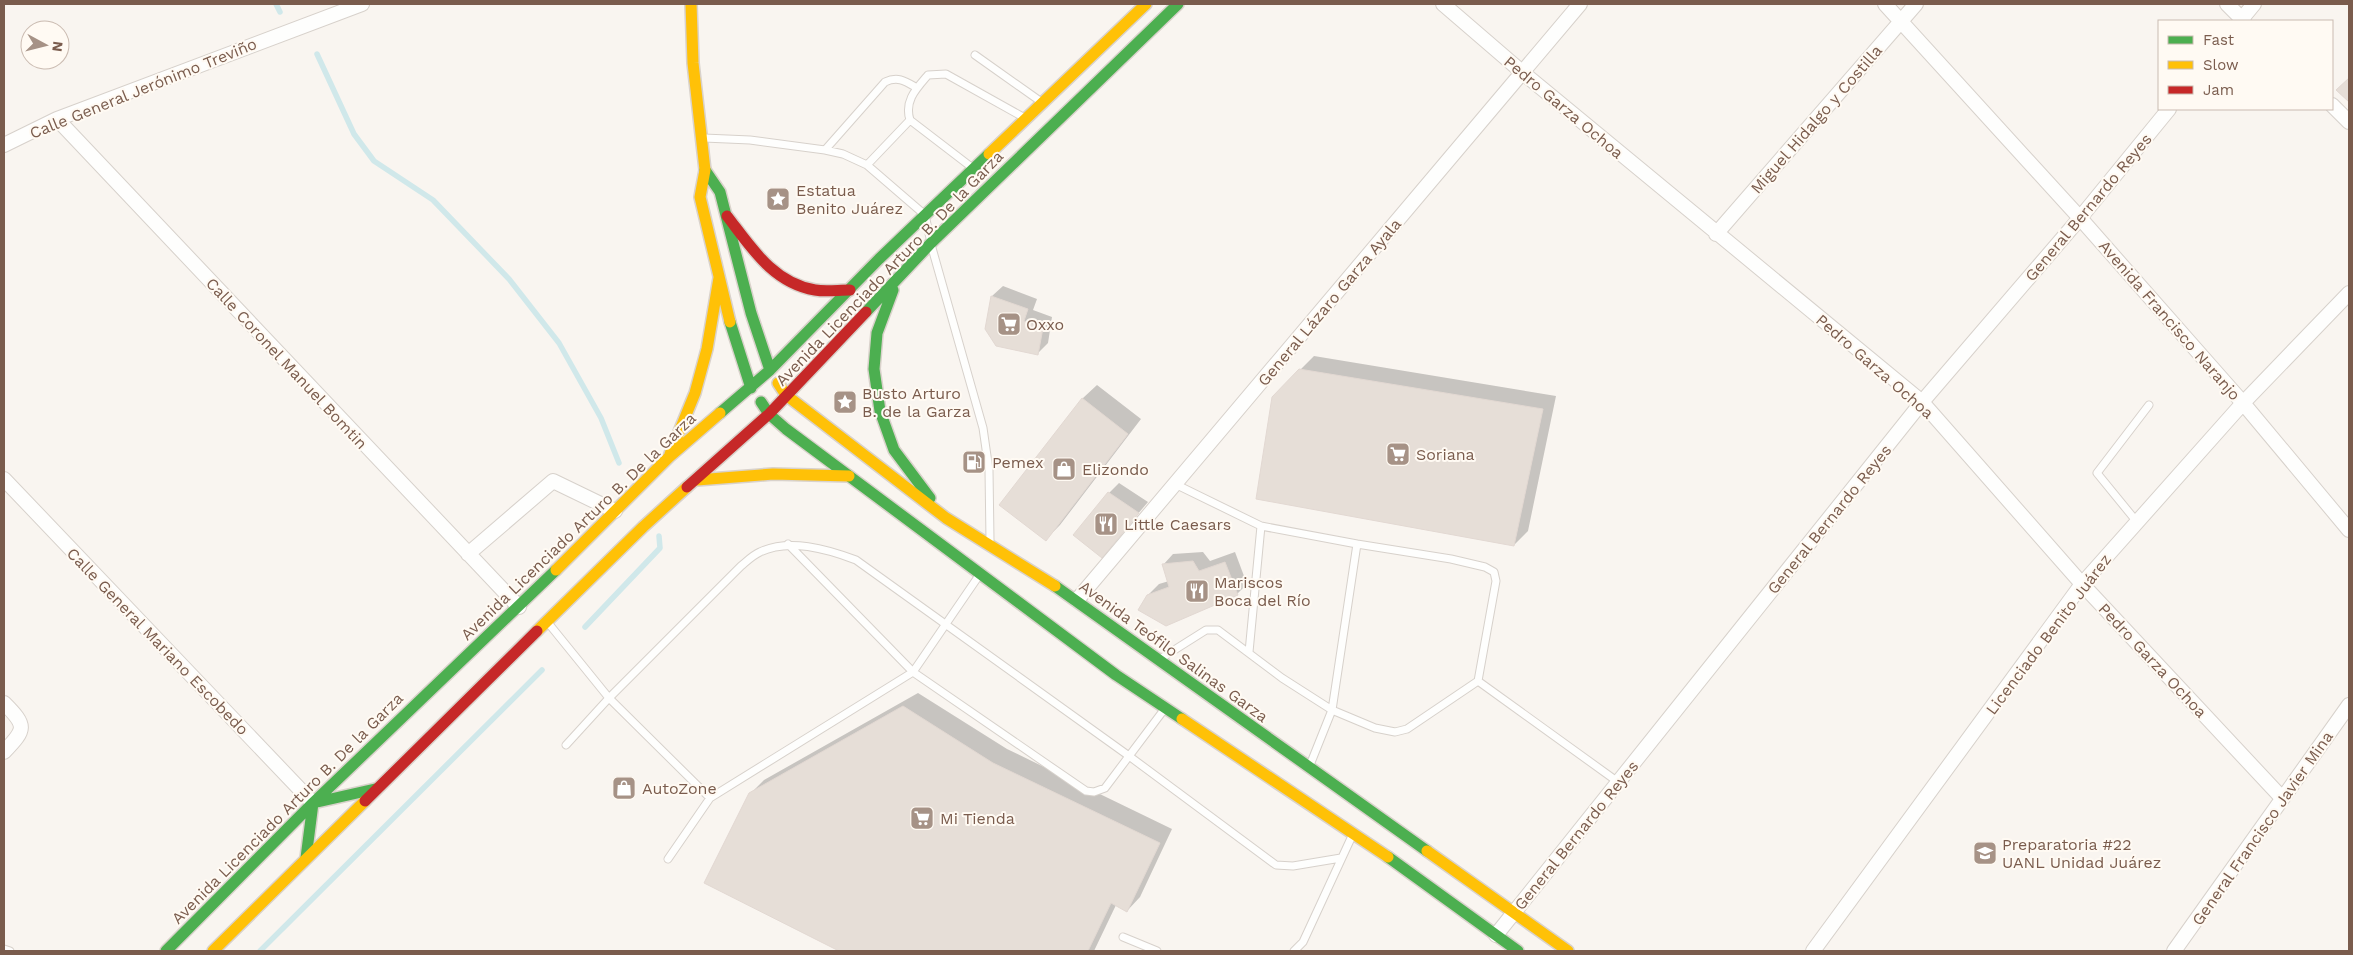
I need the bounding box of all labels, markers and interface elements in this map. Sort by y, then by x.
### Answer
north arrow [20,20,70,70]
legend [2158,20,2333,110]
text: Fast [2203,31,2235,49]
street label: Calle General Jerónimo Treviño [27,34,260,143]
text: N [49,40,66,53]
street label: Miguel Hidalgo y Costilla [1747,41,1886,197]
street label: Pedro Garza Ochoa [1500,52,1627,163]
text: Slow [2203,56,2239,74]
text: Jam [2203,81,2234,99]
street label: General Bernardo Reyes [2021,130,2156,285]
street label: Avenida Licenciado Arturo B. De la Garza [772,147,1007,390]
place label: Estatua Benito Juárez [796,181,903,218]
place icon: Estatua Benito Juárez [765,186,791,212]
street label: General Lázaro Garza Ayala [1254,215,1405,390]
street label: Avenida Francisco Naranjo [2095,236,2244,404]
street label: Calle Coronel Manuel Bomtin [202,274,371,453]
street label: Pedro Garza Ochoa [1812,310,1937,423]
supermarket icon: Oxxo [996,311,1022,337]
place label: Oxxo [1026,315,1064,334]
place label: Busto Arturo B. de la Garza [862,384,971,421]
place icon: Busto Arturo B. de la Garza [832,389,858,415]
street label: Avenida Licenciado Arturo B. De la Garza [457,409,700,644]
supermarket icon: Soriana [1385,441,1411,467]
street label: General Bernardo Reyes [1763,441,1896,598]
place label: Soriana [1416,445,1475,464]
fuel station icon: Pemex [961,449,987,475]
place label: Pemex [992,453,1044,472]
shop icon: Elizondo [1051,456,1077,482]
place label: Elizondo [1082,460,1149,479]
restaurant icon: Little Caesars [1093,511,1119,537]
place label: Little Caesars [1124,515,1231,534]
street label: Calle General Mariano Escobedo [63,544,252,739]
street label: Licenciado Benito Juárez [1982,550,2115,718]
place label: Mariscos Boca del Río [1214,573,1311,610]
street label: Avenida Teófilo Salinas Garza [1076,577,1272,726]
restaurant icon: Mariscos Boca del Río [1184,578,1210,604]
street label: Pedro Garza Ochoa [2095,599,2211,722]
street label: Avenida Licenciado Arturo B. De la Garza [168,689,407,928]
street label: General Francisco Javier Mina [2188,728,2337,929]
street label: General Bernardo Reyes [1510,757,1643,914]
shop icon: AutoZone [611,775,637,801]
place label: AutoZone [642,779,717,798]
supermarket icon: Mi Tienda [909,805,935,831]
place label: Mi Tienda [940,809,1015,828]
place label: Preparatoria #22 UANL Unidad Juárez [2002,835,2161,872]
school or university icon: Preparatoria #22 UANL Unidad Juárez [1972,840,1998,866]

